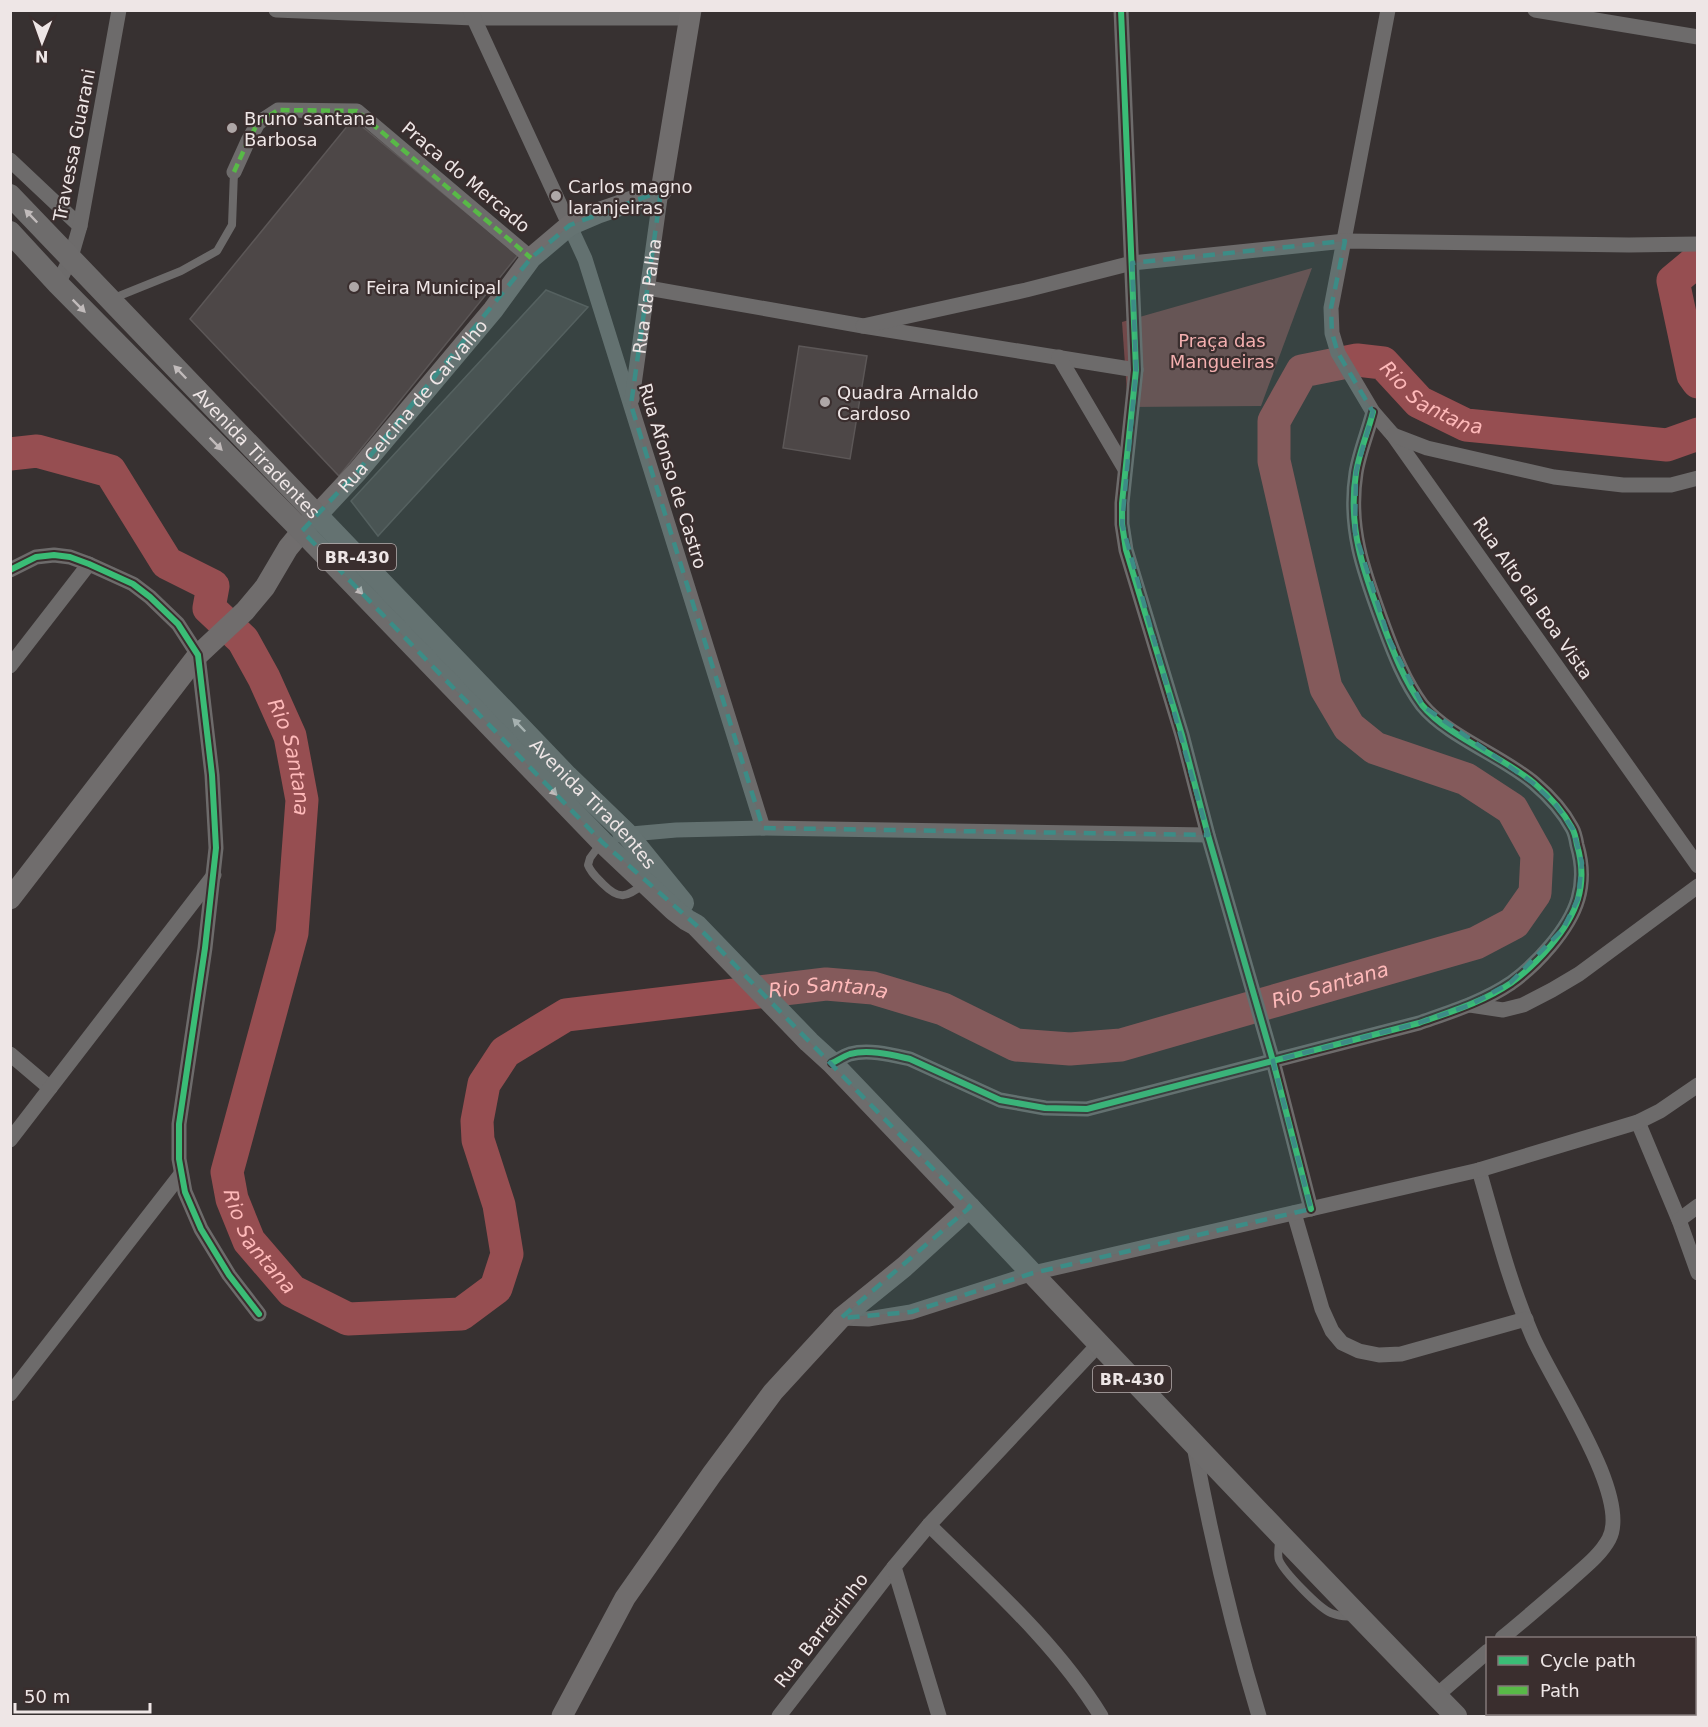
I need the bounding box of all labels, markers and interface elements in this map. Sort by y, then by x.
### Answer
north arrow [12,12,72,72]
text: N [35,47,49,66]
street label: Travessa Guarani [49,67,99,224]
place label: Bruno santana Barbosa [244,108,376,150]
street label: Praça do Mercado [398,117,534,237]
marker: Bruno santana Barbosa [225,121,239,135]
place label: Carlos magno laranjeiras [568,176,693,218]
marker: Carlos magno laranjeiras [549,189,563,203]
one-way arrow [24,208,38,223]
street label: Rua da Palha [628,237,665,355]
place label: Feira Municipal [366,277,501,298]
marker: Feira Municipal [347,280,361,294]
one-way arrow [72,298,86,312]
street label: Rua Celcina de Carvalho [333,315,491,496]
park label: Praça das Mangueiras [1170,330,1274,372]
water label: Rio Santana [1375,356,1484,439]
one-way arrow [174,365,187,380]
street label: Rua Afonso de Castro [635,381,711,571]
place label: Quadra Arnaldo Cardoso [837,382,978,424]
street label: Avenida Tiradentes [190,383,325,522]
marker: Quadra Arnaldo Cardoso [818,395,832,409]
one-way arrow [209,437,223,451]
street label: Rua Alto da Boa Vista [1469,513,1597,683]
road number: BR-430 [318,544,396,570]
one-way arrow [350,581,364,596]
water label: Rio Santana [263,695,314,817]
one-way arrow [512,718,526,732]
street label: Avenida Tiradentes [526,734,661,873]
one-way arrow [544,781,558,796]
water label: Rio Santana [1269,957,1391,1013]
water label: Rio Santana [767,971,891,1004]
water label: Rio Santana [218,1187,301,1299]
road number: BR-430 [1093,1366,1171,1392]
street label: Rua Barreirinho [770,1569,872,1691]
legend [1486,1637,1696,1715]
text: Cycle path [1540,1650,1636,1671]
scale bar [15,1676,150,1714]
text: Path [1540,1680,1580,1701]
text: 50 m [24,1686,70,1707]

